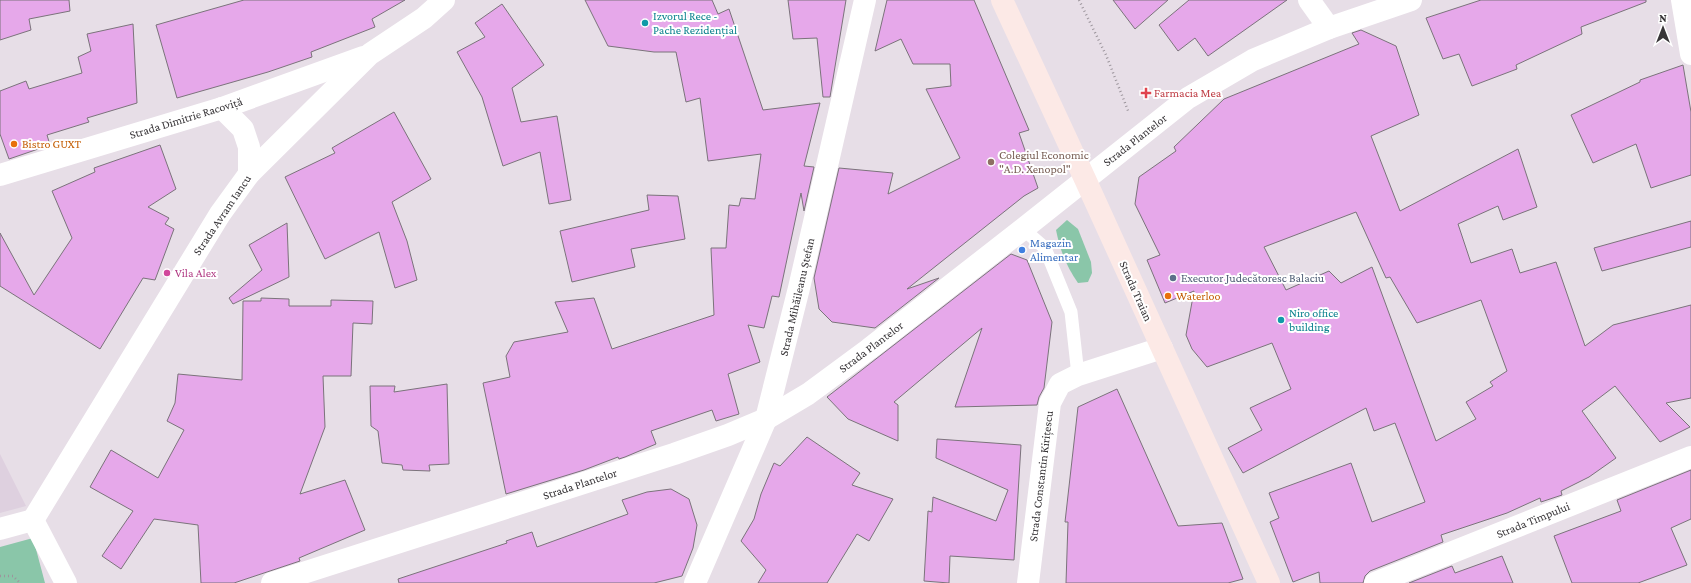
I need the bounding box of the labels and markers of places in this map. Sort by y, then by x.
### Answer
place label: Izvorul Rece - Pache Rezidențial [653,9,737,38]
marker: Izvorul Rece - Pache Rezidențial [640,18,650,28]
place label: Farmacia Mea [1154,86,1222,100]
marker: Farmacia Mea [1141,88,1151,98]
place label: Bistro GUXT [22,137,81,151]
marker: Bistro GUXT [9,139,19,149]
place label: Colegiul Economic "A.D. Xenopol" [999,148,1089,176]
marker: Colegiul Economic "A.D. Xenopol" [986,157,996,167]
place label: Magazin Alimentar [1030,236,1079,264]
marker: Magazin Alimentar [1017,245,1027,255]
place label: Vila Alex [175,266,217,280]
marker: Vila Alex [162,268,172,278]
place label: Executor Judecătoresc Balaciu [1181,271,1325,285]
marker: Executor Judecătoresc Balaciu [1168,273,1178,283]
place label: Waterloo [1176,289,1220,303]
marker: Waterloo [1163,291,1173,301]
place label: Niro office building [1289,306,1338,334]
marker: Niro office building [1276,315,1286,325]

